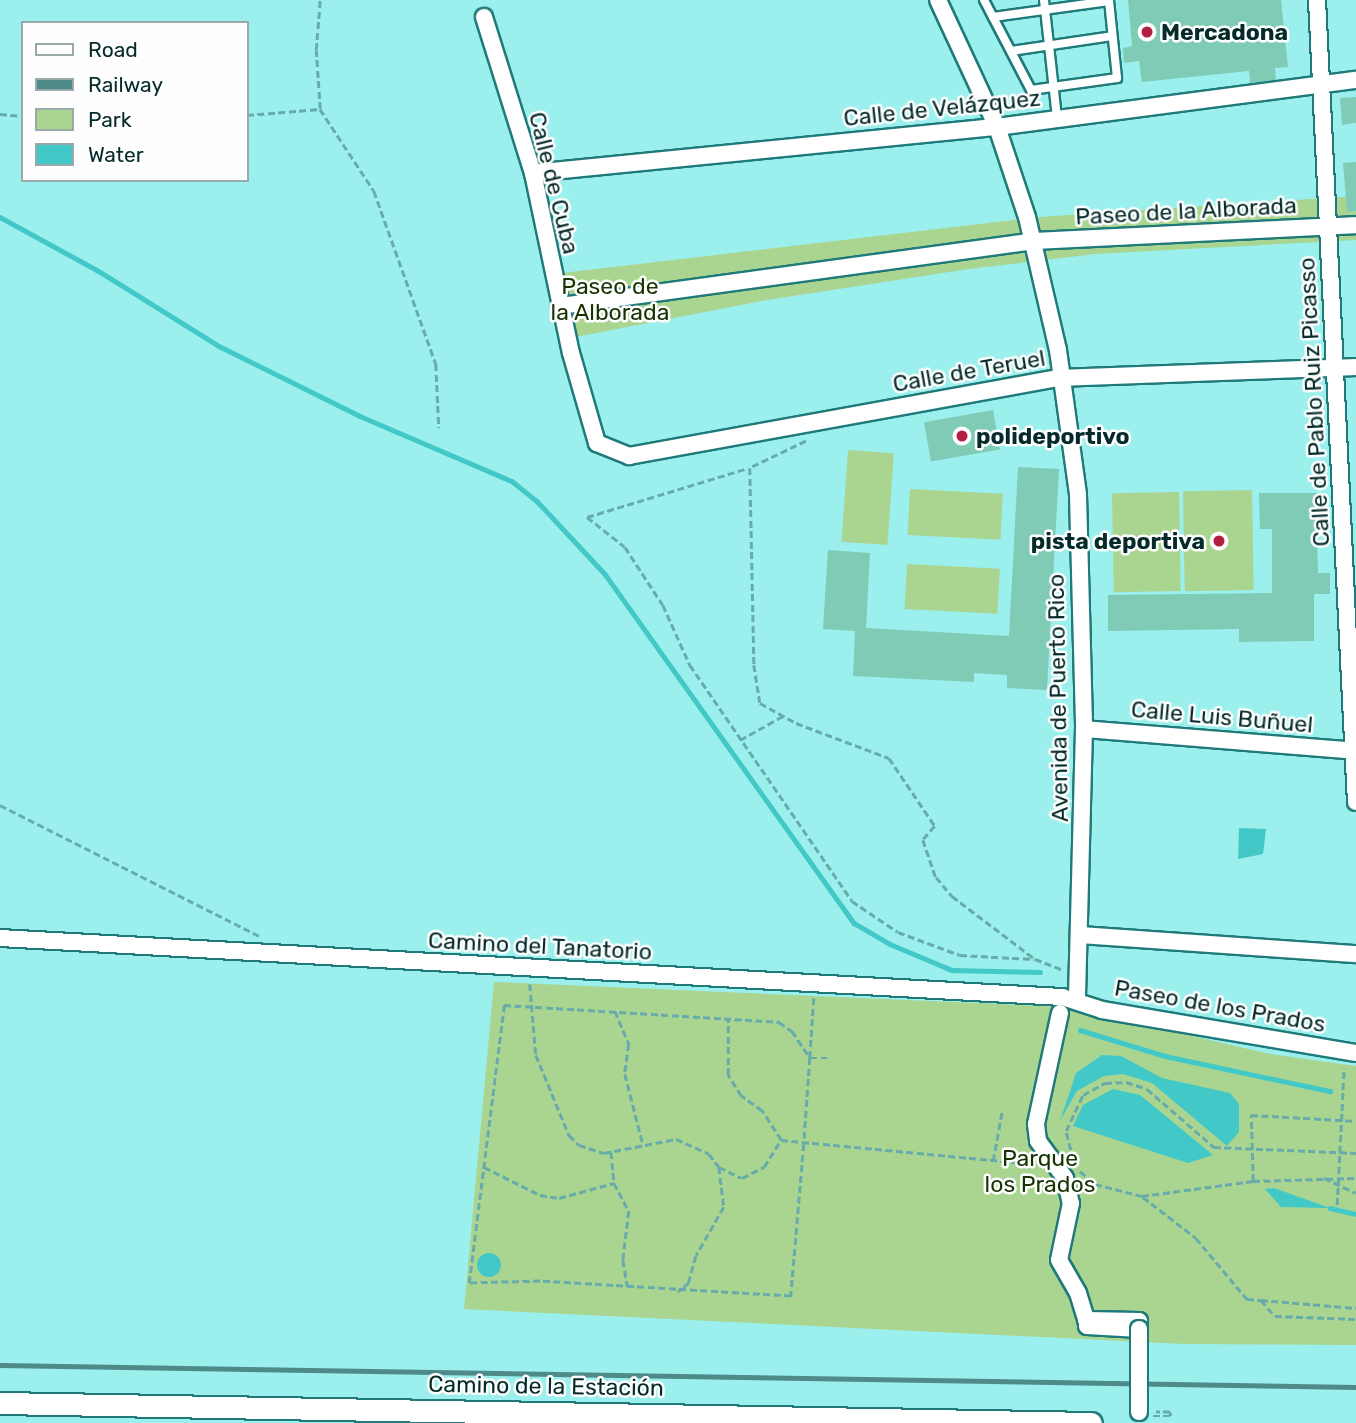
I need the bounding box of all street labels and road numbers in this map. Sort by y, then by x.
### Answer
street label: Calle de Velázquez [842,84,1042,132]
street label: Calle de Cuba [523,109,585,257]
street label: Paseo de la Alborada [1074,191,1298,231]
street label: Calle de Pablo Ruiz Picasso [1293,257,1335,547]
street label: Calle de Teruel [890,344,1048,398]
street label: Avenida de Puerto Rico [1042,574,1074,822]
street label: Calle Luis Buñuel [1130,695,1314,739]
street label: Camino del Tanatorio [427,926,653,966]
street label: Paseo de los Prados [1112,974,1328,1038]
street label: Camino de la Estación [428,1370,664,1402]

